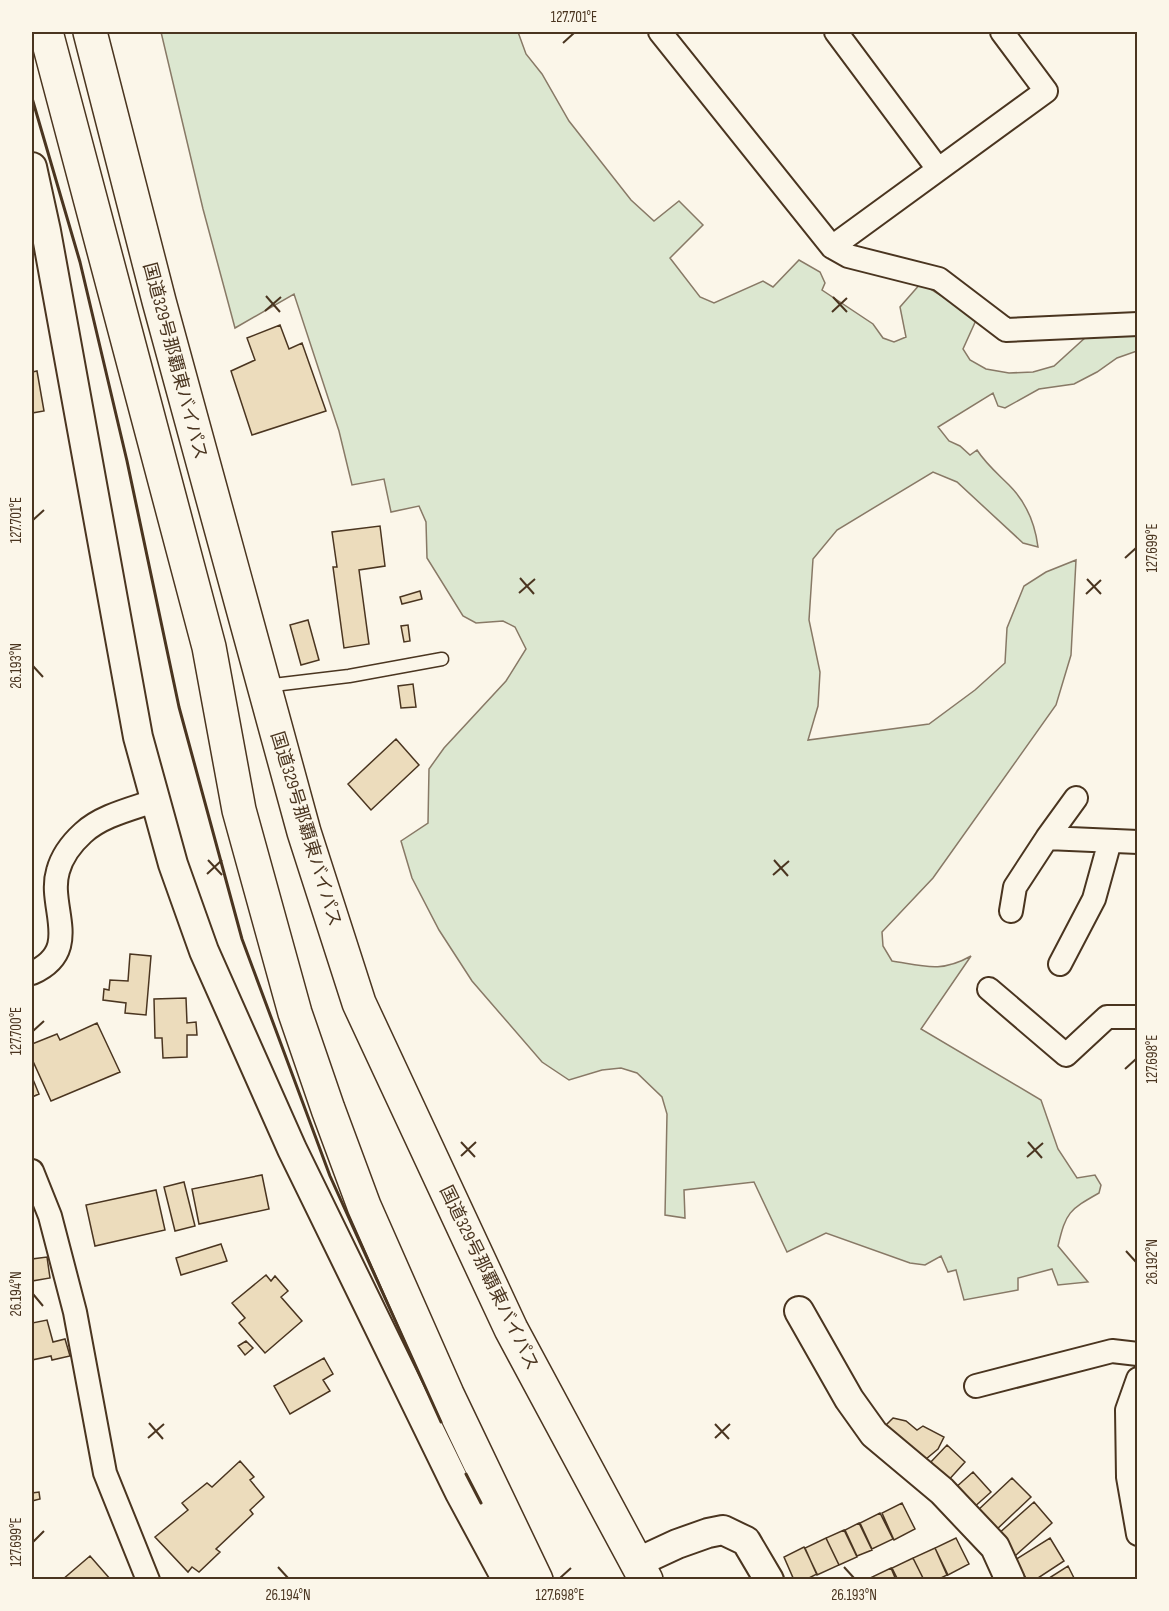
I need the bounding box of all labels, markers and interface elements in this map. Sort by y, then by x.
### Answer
text: 127.701°E [551,8,597,27]
street label: 国道329号那覇東バイパス [139,260,211,462]
text: 127.701°E [7,497,26,543]
text: 127.699°E [1143,523,1162,573]
text: 26.193°N [7,643,26,689]
street label: 国道329号那覇東バイパス [266,729,346,929]
text: 127.700°E [7,1007,26,1055]
text: 127.698°E [1143,1035,1162,1083]
street label: 国道329号那覇東バイパス [435,1182,543,1374]
text: 26.192°N [1143,1239,1162,1285]
text: 26.194°N [7,1271,26,1317]
text: 127.699°E [7,1517,26,1567]
text: 26.194°N [265,1586,311,1605]
text: 127.698°E [536,1586,584,1605]
text: 26.193°N [831,1586,877,1605]

